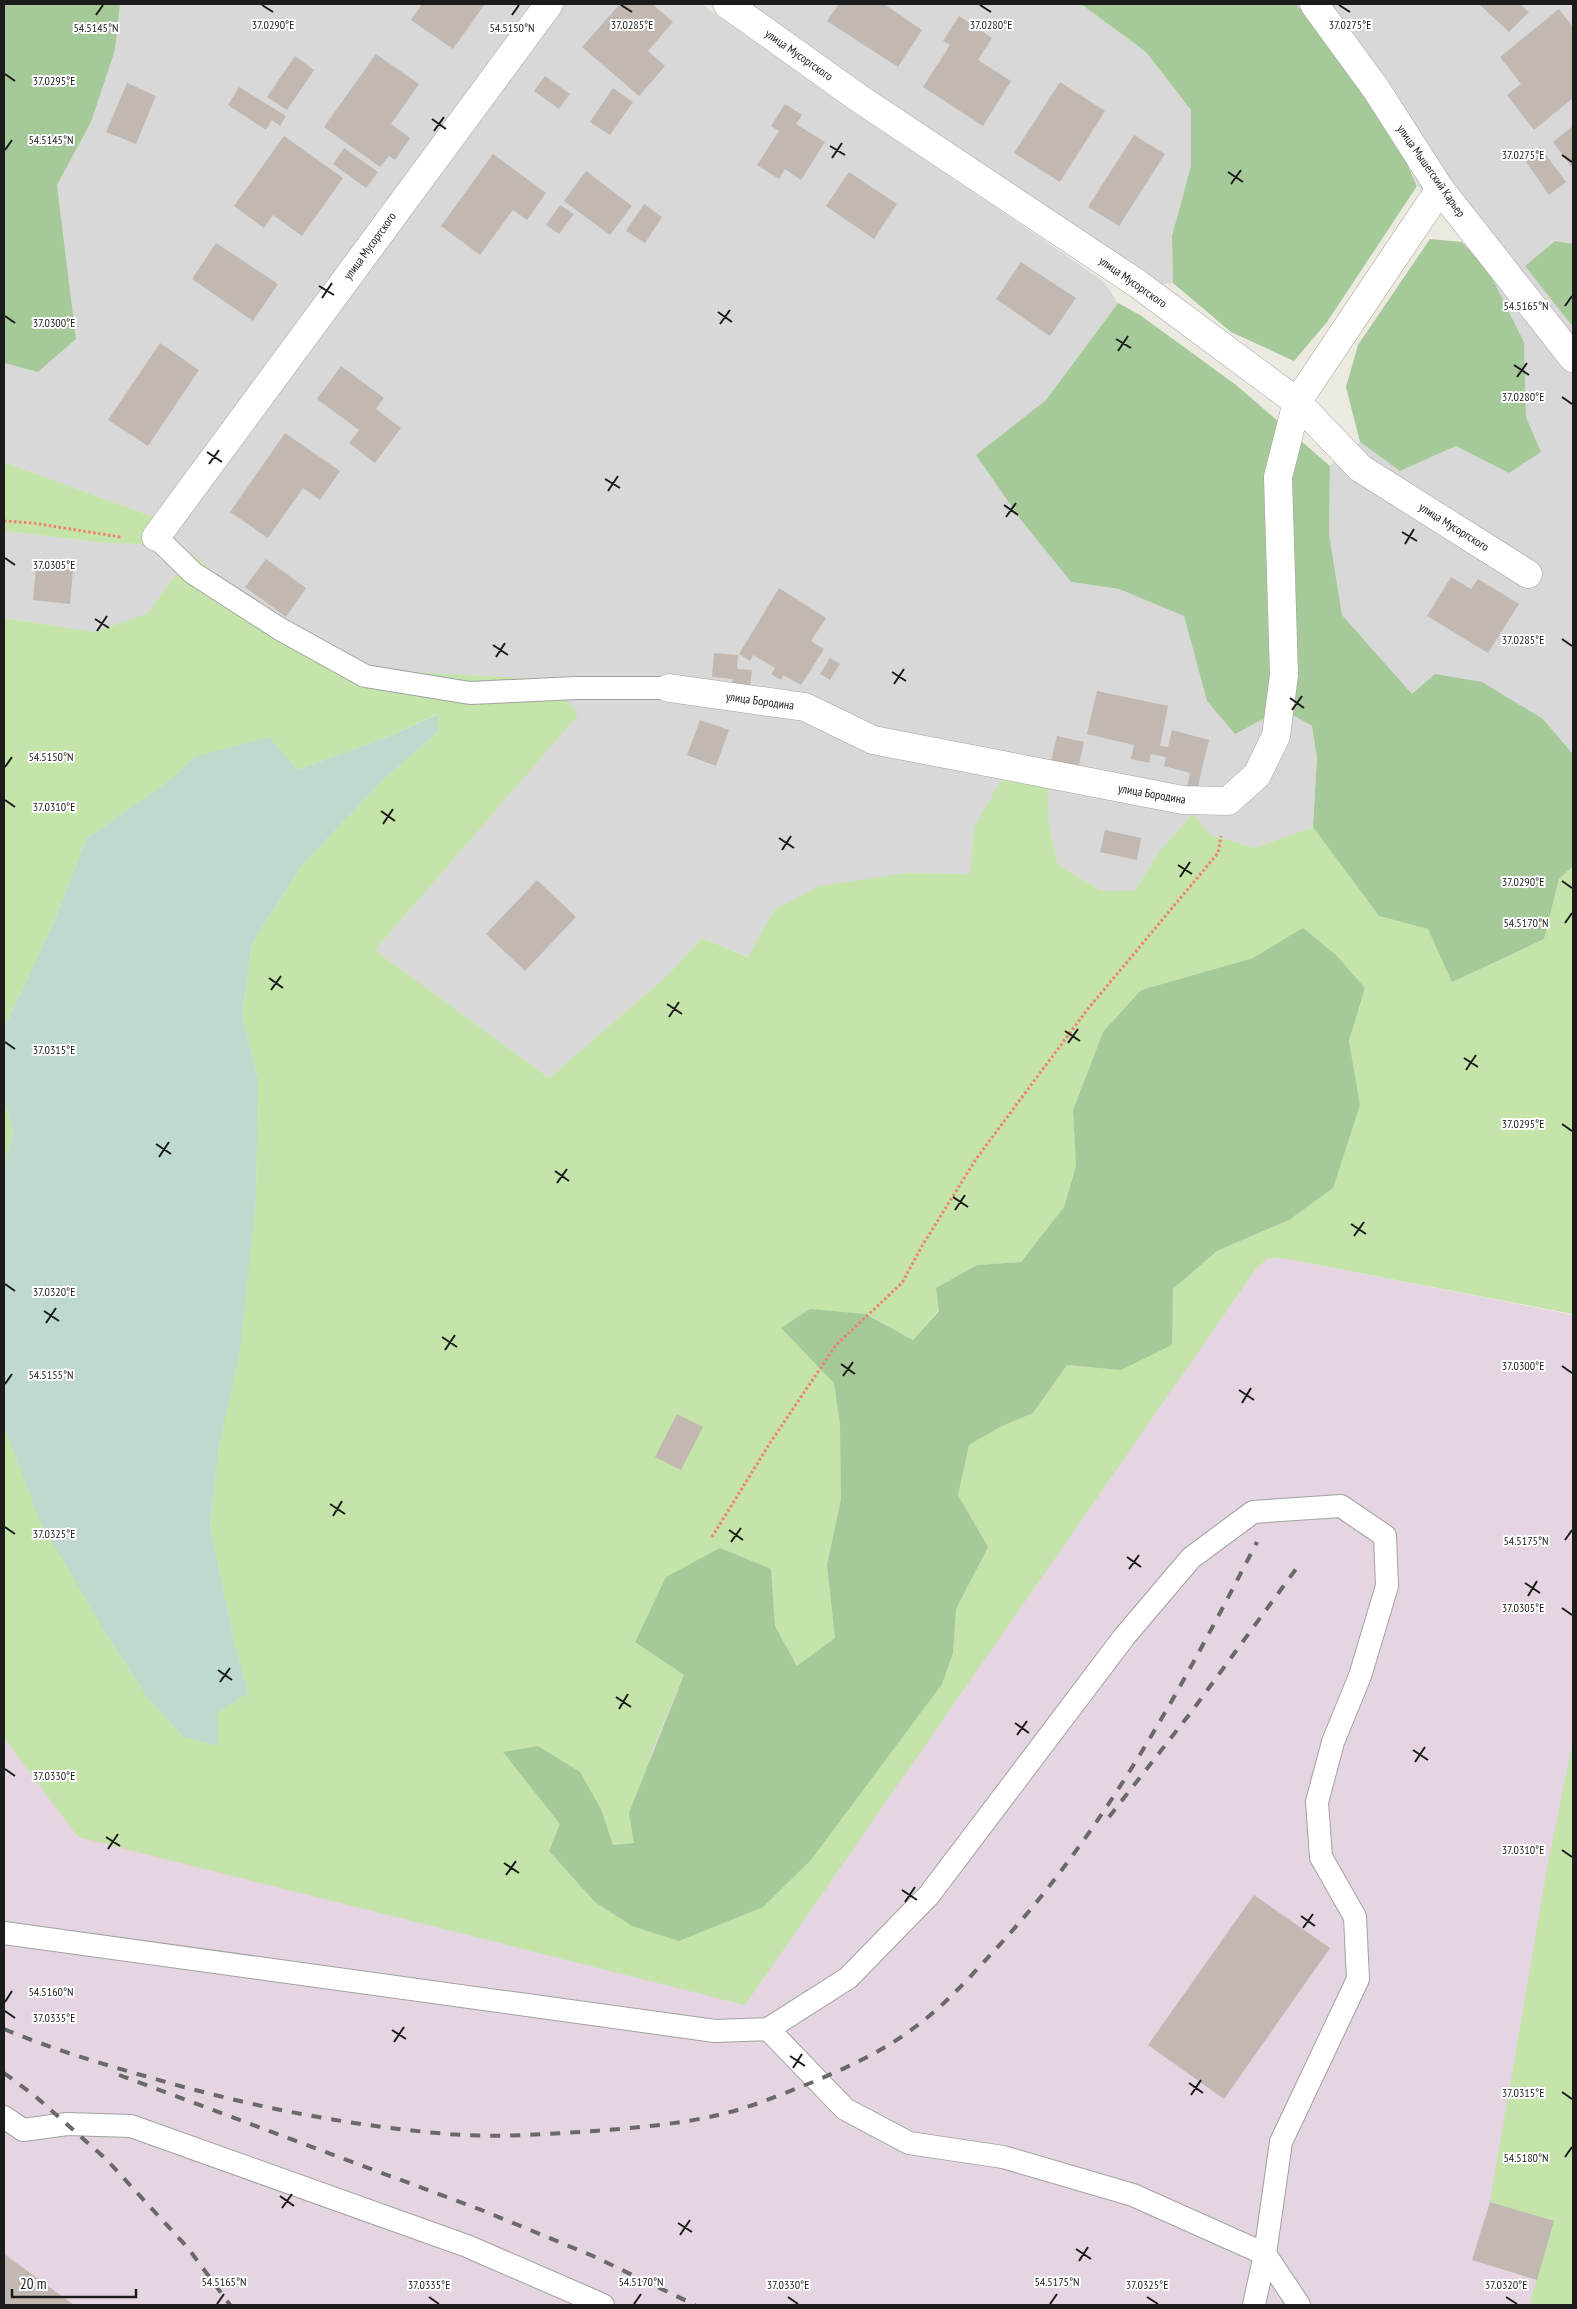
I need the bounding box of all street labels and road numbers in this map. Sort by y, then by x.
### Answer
street label: улица Мусоргского [762,26,836,84]
street label: улица Мышегский Карьер [1394,122,1469,220]
street label: улица Мусоргского [340,209,399,282]
street label: улица Мусоргского [1096,253,1170,311]
street label: улица Мусоргского [1416,499,1492,554]
street label: улица Бородина [725,688,795,713]
street label: улица Бородина [1117,780,1187,807]

